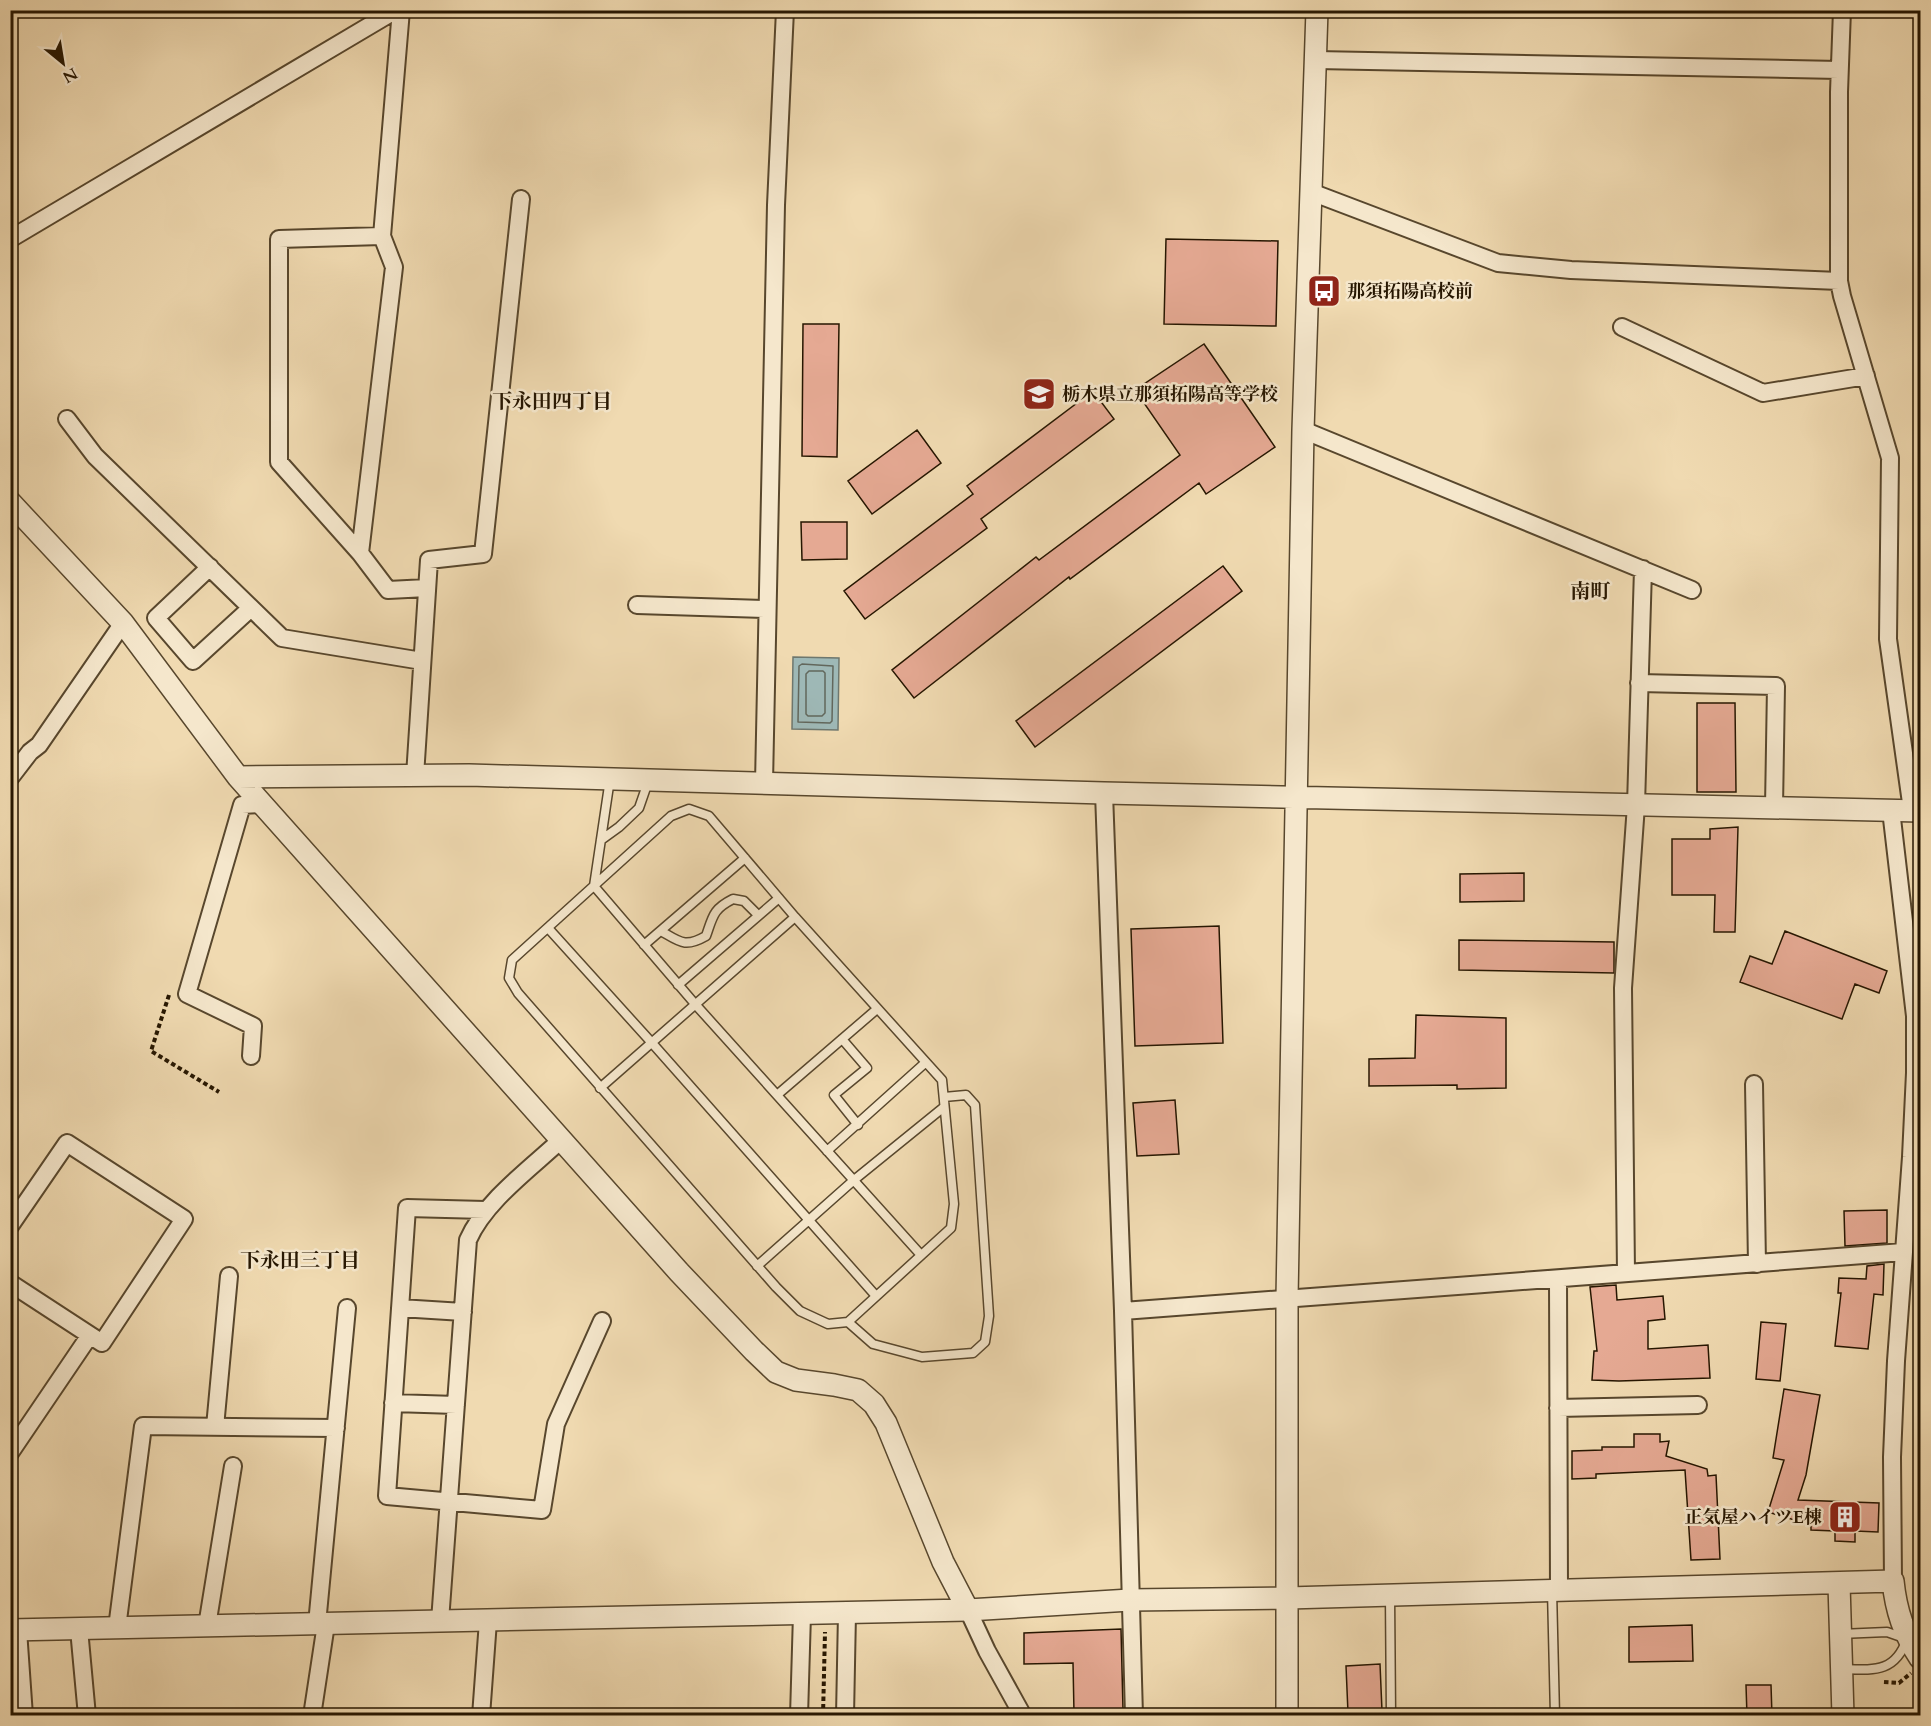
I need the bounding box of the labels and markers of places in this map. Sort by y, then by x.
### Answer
bus stop icon: 那須拓陽高校前 [1306,273,1342,309]
place label: 那須拓陽高校前 [1347,279,1473,304]
school or university icon: 栃木県立那須拓陽高等学校 [1021,376,1057,412]
place label: 栃木県立那須拓陽高等学校 [1062,382,1278,407]
building icon: 正気屋ハイツE棟 [1827,1499,1863,1535]
place label: 正気屋ハイツE棟 [1684,1505,1822,1530]

